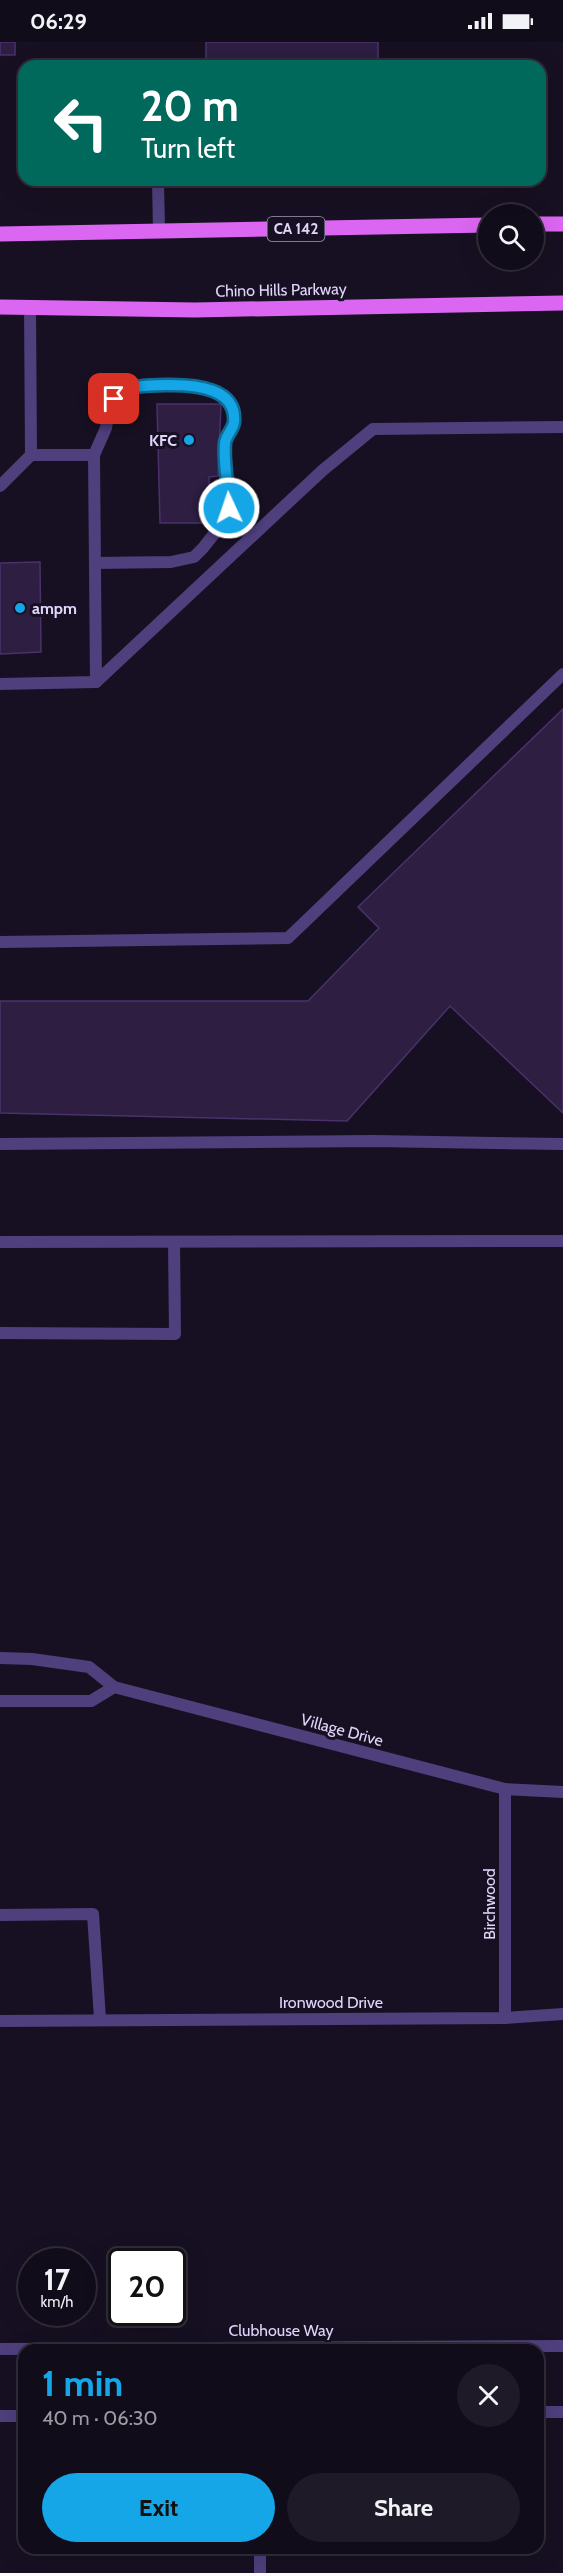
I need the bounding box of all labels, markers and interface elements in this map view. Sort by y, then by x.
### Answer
text: 06:29 [30,8,87,35]
text: 20 m [141,80,239,132]
icon: left [42,84,120,162]
text: Turn left [141,132,235,165]
map controls [478,204,544,270]
button: search [478,204,544,270]
road number: CA 142 [268,217,324,241]
street label: Chino Hills Parkway [215,279,347,301]
pin [88,373,139,424]
icon: arrive [97,382,130,415]
place label: KFC [149,431,177,450]
marker: KFC [182,433,196,447]
position arrow [197,476,261,540]
place label: ampm [32,599,77,618]
marker: ampm [13,601,27,615]
street label: Village Drive [299,1710,385,1750]
street label: Birchwood [480,1868,499,1940]
street label: Ironwood Drive [279,1993,383,2012]
speed limit sign: 20 [108,2248,186,2326]
text: 17 [44,2261,70,2298]
text: km/h [41,2293,73,2311]
street label: Clubhouse Way [228,2321,334,2340]
text: 1 min [42,2361,123,2405]
button: close [457,2364,520,2427]
text: 40 m · 06:30 [42,2406,158,2430]
button: Exit [42,2473,275,2542]
button: Share [287,2473,520,2542]

